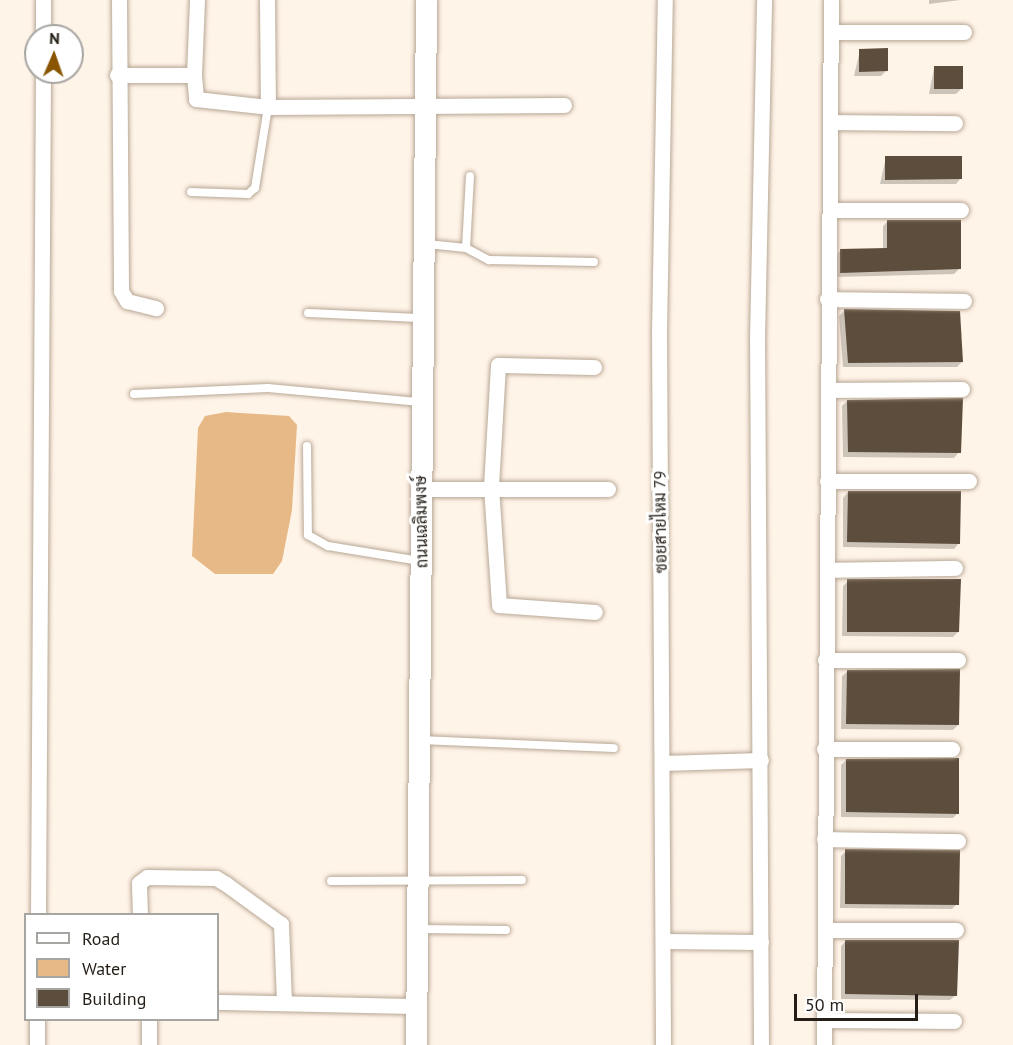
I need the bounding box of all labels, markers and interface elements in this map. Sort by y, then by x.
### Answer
north arrow [24,24,84,84]
text: N [49,28,60,48]
street label: ซอยสายไหม 79 [650,471,670,573]
street label: ถนนเฉลิมพงษ์ [411,476,431,568]
legend [24,913,219,1021]
text: Road [82,927,120,950]
text: Water [82,957,126,980]
scale bar [797,982,922,1020]
text: Building [82,987,146,1010]
text: 50 m [805,993,844,1016]

